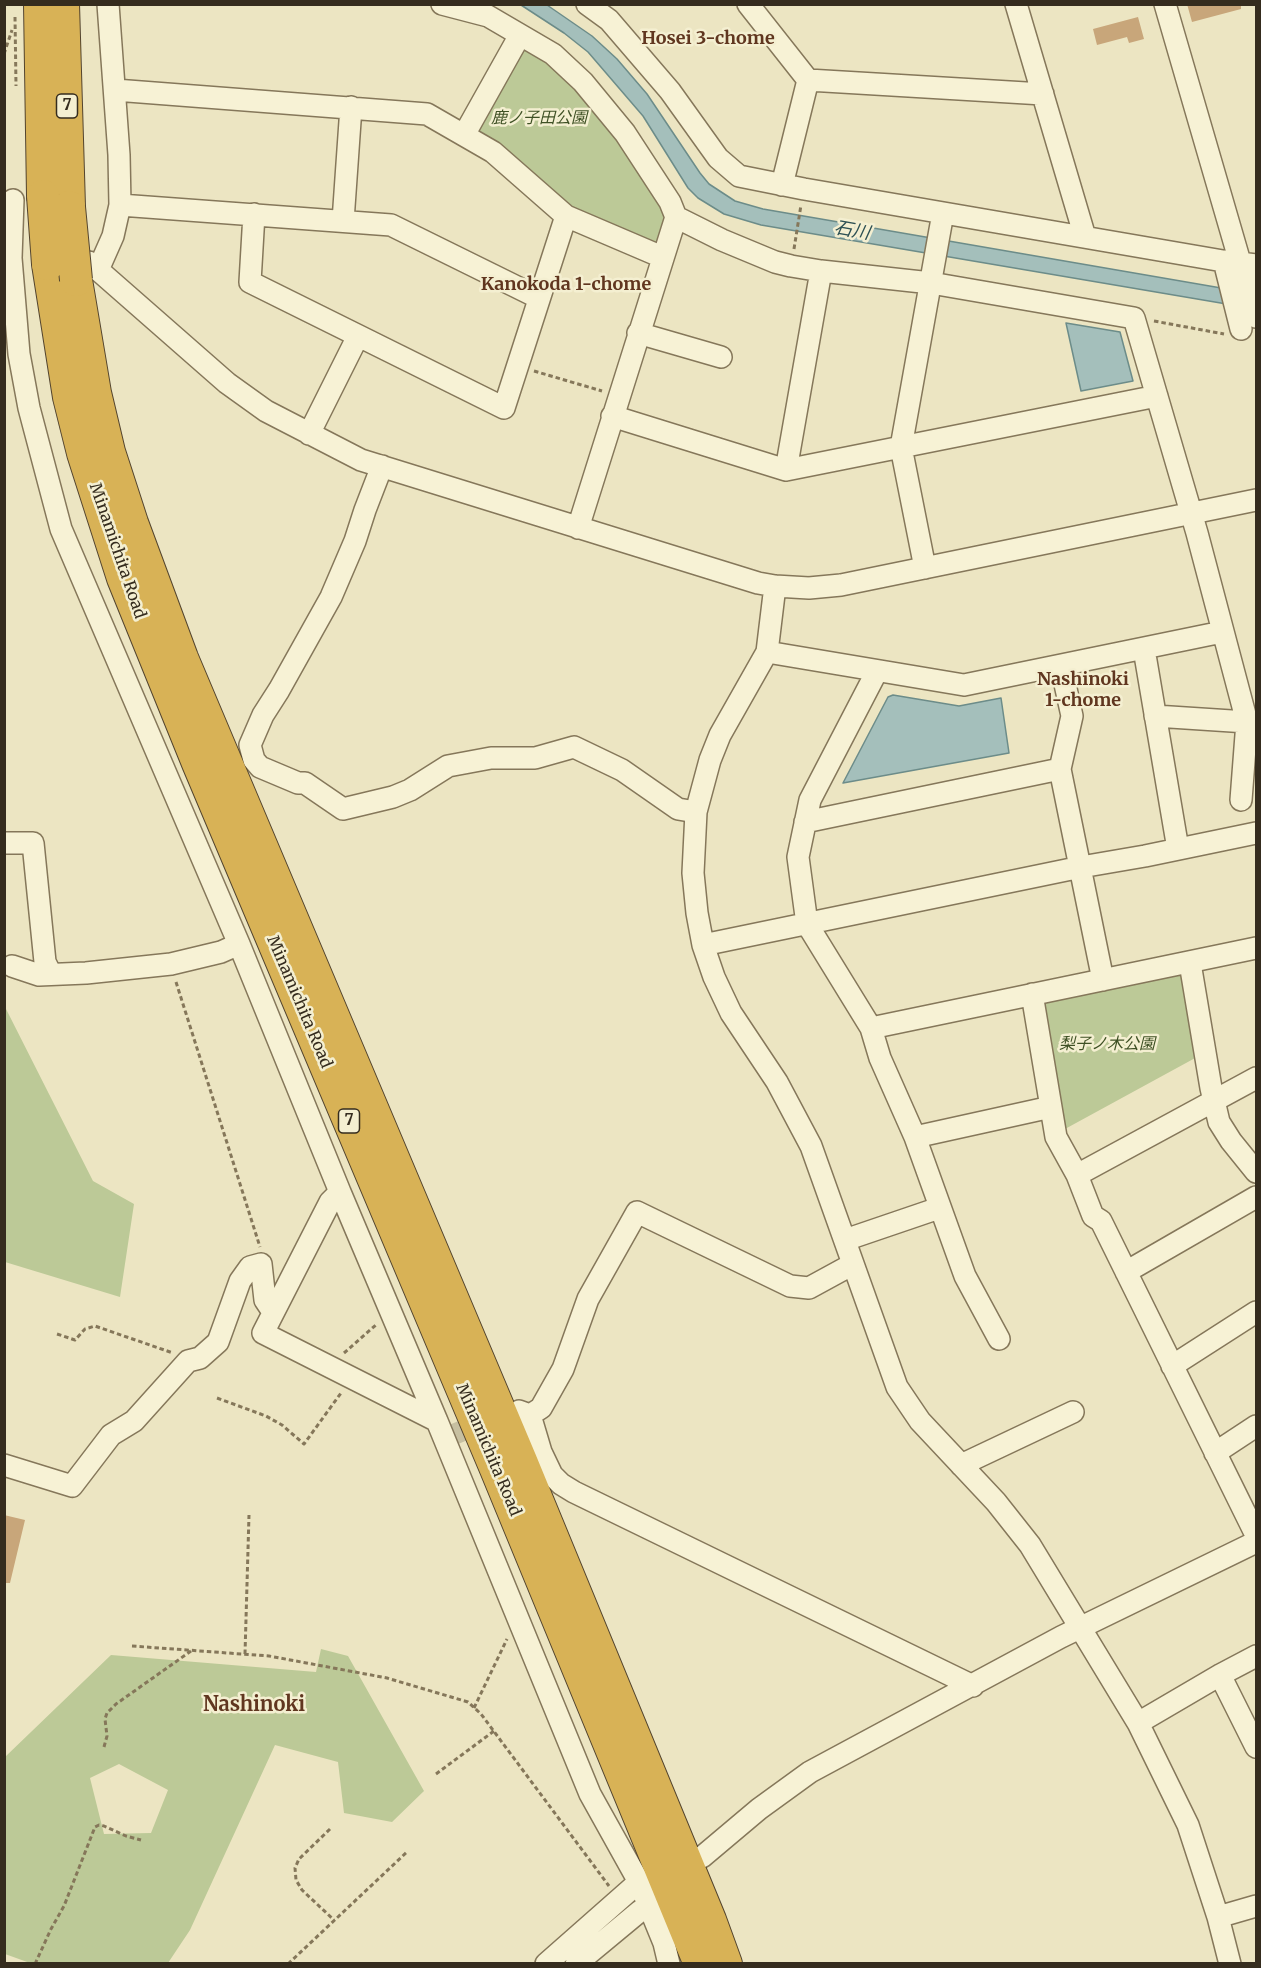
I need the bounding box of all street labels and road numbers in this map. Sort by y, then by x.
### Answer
road number: 7 [56,94,78,118]
street label: Minamichita Road [85,481,149,621]
street label: Minamichita Road [262,933,336,1071]
road number: 7 [338,1109,360,1133]
street label: Minamichita Road [451,1381,525,1519]

